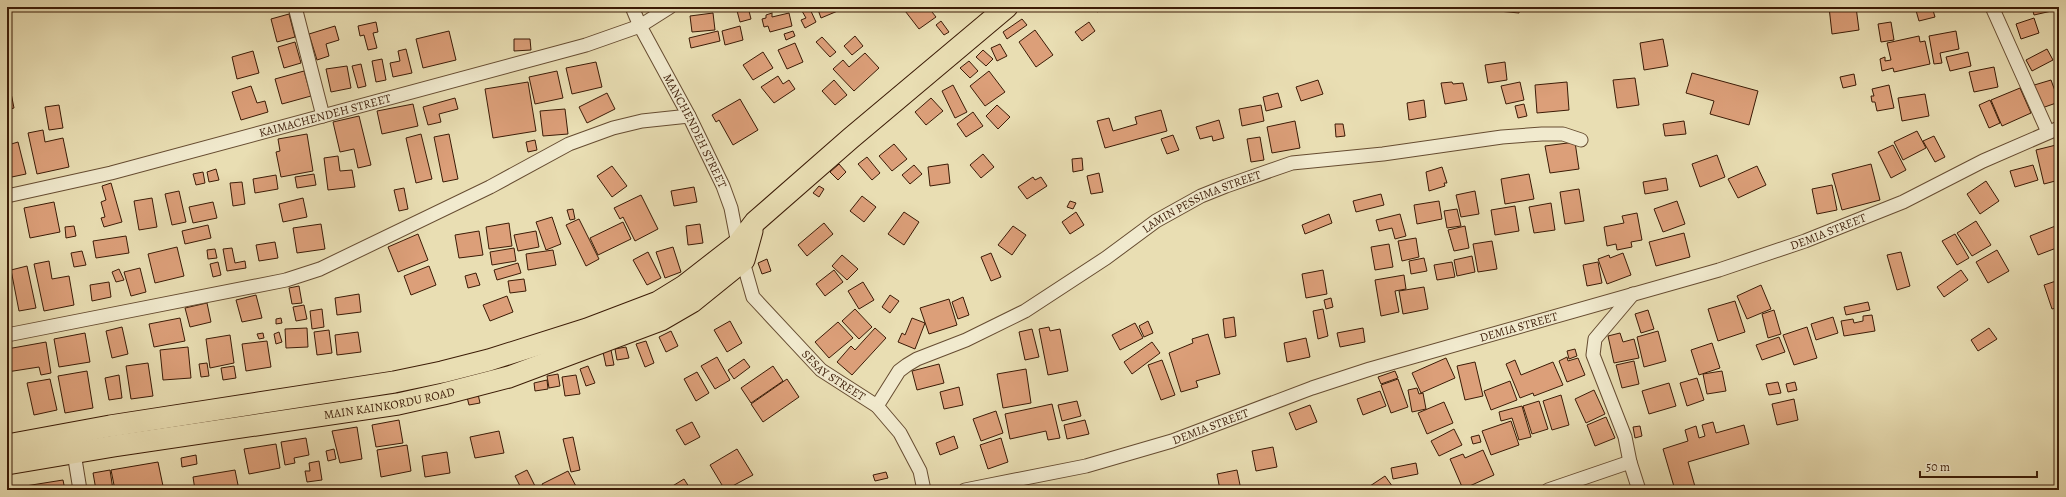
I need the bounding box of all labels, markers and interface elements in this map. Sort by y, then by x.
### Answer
street label: MANCHENDEH STREET [659,71,731,191]
street label: KAIMACHENDEH STREET [257,90,393,141]
street label: LAMIN PESSIMA STREET [1139,166,1263,237]
street label: DEMIA STREET [1788,209,1869,253]
street label: DEMIA STREET [1478,308,1560,346]
street label: SESAY STREET [798,346,869,405]
street label: MAIN KAINKORDU ROAD [323,383,456,423]
street label: DEMIA STREET [1170,405,1251,448]
scale bar [1920,453,2037,479]
text: 50 m [1926,459,1950,475]

